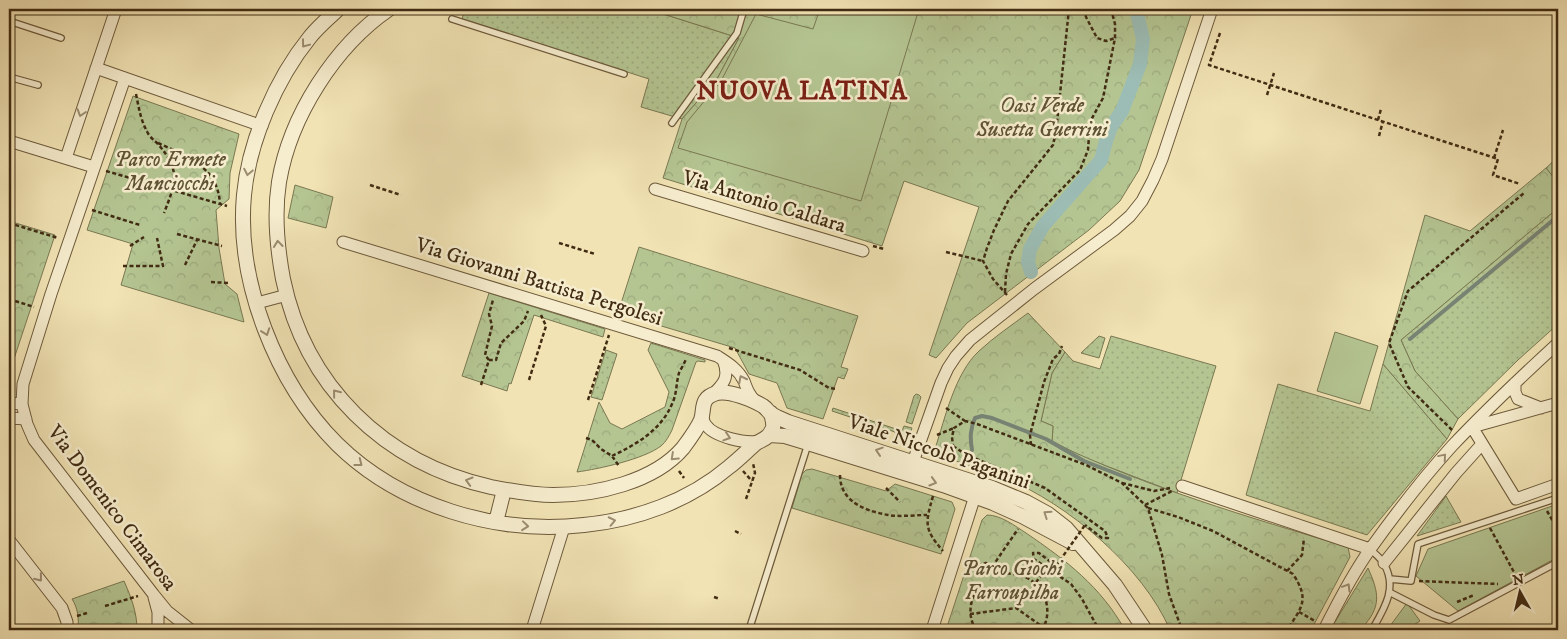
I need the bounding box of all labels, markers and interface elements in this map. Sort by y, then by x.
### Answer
one-way arrow [302,38,311,48]
district label: NUOVA LATINA [696,75,908,108]
park label: Oasi Verde Susetta Guerrini [975,93,1109,143]
one-way arrow [77,109,87,117]
park label: Parco Ermete Manciocchi [114,147,227,197]
street label: Via Antonio Caldara [678,164,849,239]
one-way arrow [243,168,254,177]
street label: Via Giovanni Battista Pergolesi [412,232,666,332]
one-way arrow [273,239,284,247]
one-way arrow [260,327,270,336]
one-way arrow [738,376,748,385]
one-way arrow [333,390,341,399]
street label: Viale Niccolò Paganini [843,408,1034,495]
street label: Via Domenico Cimarosa [41,419,183,596]
one-way arrow [723,431,731,441]
one-way arrow [876,447,884,457]
one-way arrow [671,451,680,460]
one-way arrow [1438,454,1446,463]
one-way arrow [353,457,362,465]
one-way arrow [465,477,473,487]
one-way arrow [929,477,937,487]
one-way arrow [1044,511,1053,520]
one-way arrow [607,516,616,527]
one-way arrow [521,520,529,531]
park label: Parco Giochi Farroupilha [962,556,1064,606]
north arrow [1494,566,1544,616]
text: N [1511,570,1526,590]
one-way arrow [34,572,43,581]
one-way arrow [1341,584,1351,593]

